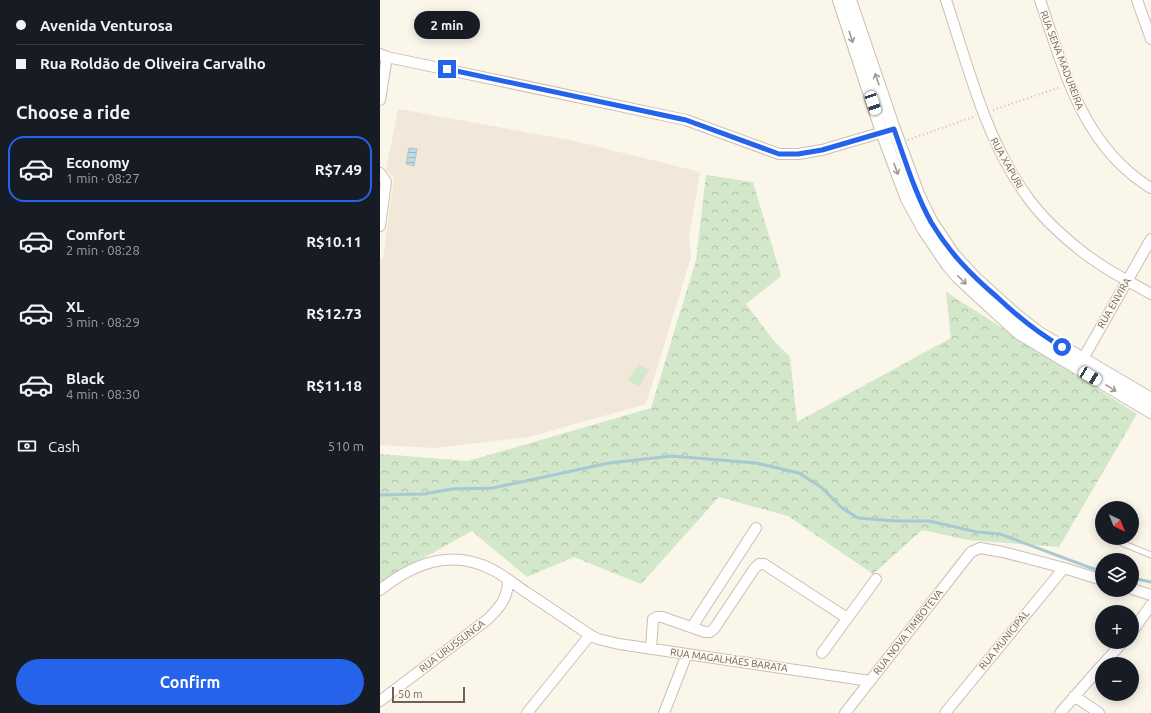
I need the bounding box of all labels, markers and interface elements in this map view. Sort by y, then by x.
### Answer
street label: RUA SENA MADUREIRA [1038,9,1086,112]
callout: 2 min [414,11,480,39]
text: Avenida Venturosa [40,17,173,34]
text: 2 min [431,18,463,32]
one-way arrow [848,30,855,43]
text: Rua Roldão de Oliveira Carvalho [40,55,266,72]
route end [438,60,456,78]
one-way arrow [872,73,880,85]
car [864,90,882,116]
text: Choose a ride [16,102,130,122]
street label: RUA XAPURI [989,136,1025,190]
icon: car [18,151,54,187]
text: Economy [66,154,130,171]
text: R$7.49 [315,161,362,178]
one-way arrow [892,163,900,175]
text: 1 min · 08:27 [66,171,140,185]
icon: car [18,223,54,259]
text: Comfort [66,226,125,243]
text: R$10.11 [306,233,362,250]
text: 2 min · 08:28 [66,243,140,257]
one-way arrow [957,275,966,285]
street label: RUA ENVIRA [1095,275,1133,330]
icon: car [18,295,54,331]
text: XL [66,298,84,315]
text: R$12.73 [306,305,362,322]
text: 3 min · 08:29 [66,315,140,329]
route start [1053,338,1071,356]
car [1077,365,1103,387]
icon: car [18,367,54,403]
text: Black [66,370,105,387]
text: R$11.18 [306,377,362,394]
one-way arrow [1105,385,1117,393]
text: 4 min · 08:30 [66,387,140,401]
icon: cash [16,435,38,457]
text: Cash [48,438,80,455]
text: 510 m [328,439,364,453]
north arrow [1095,501,1139,545]
map controls [1095,501,1139,701]
button: layers [1095,553,1139,597]
street label: RUA NOVA TIMBOTEVA [871,587,945,677]
button: + [1095,605,1139,649]
street label: RUA MUNICIPAL [977,608,1031,672]
street label: RUA URUSSUNGA [417,617,487,674]
street label: RUA MAGALHÃES BARATA [670,646,789,674]
button: − [1095,657,1139,701]
button: Confirm [16,659,364,705]
scale bar [392,685,465,704]
text: 50 m [398,688,422,700]

